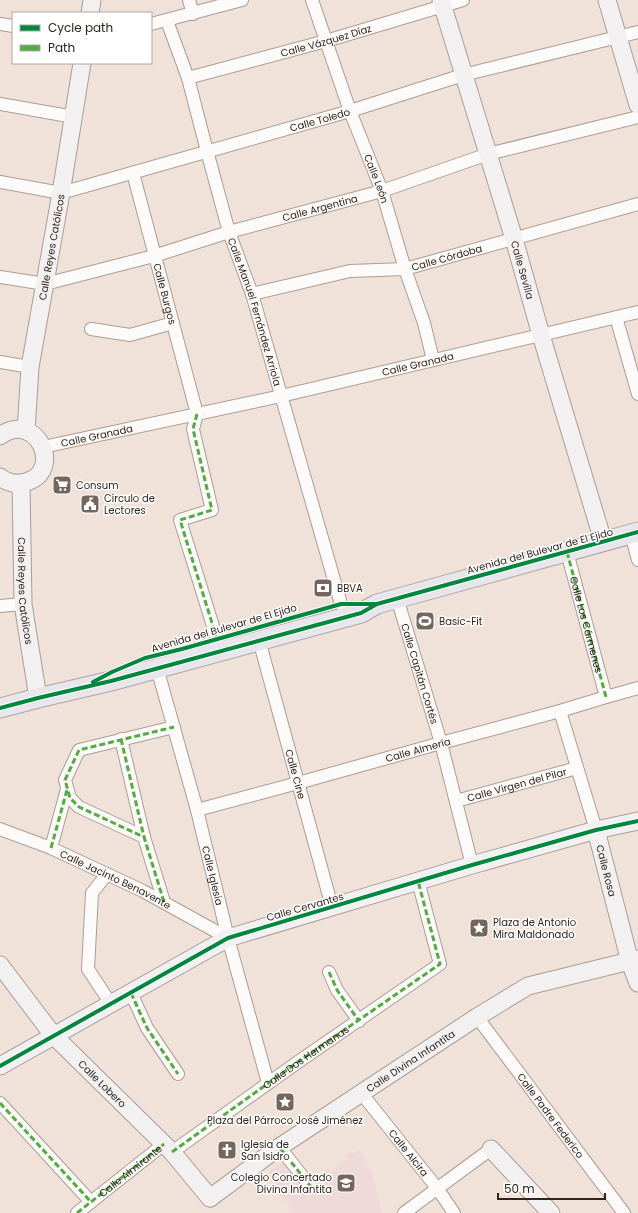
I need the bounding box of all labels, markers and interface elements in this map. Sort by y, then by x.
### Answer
legend [12,12,152,64]
text: Cycle path [48,19,113,36]
street label: Calle Vázquez Díaz [279,20,374,60]
text: Path [48,39,75,56]
street label: Calle Toledo [288,104,352,135]
street label: Calle León [360,152,393,205]
street label: Calle Argentina [281,190,359,225]
street label: Calle Reyes Católicos [35,193,68,301]
street label: Calle Manuel Fernández Arriola [224,235,285,388]
street label: Calle Sevilla [507,239,538,301]
street label: Calle Córdoba [410,240,484,274]
street label: Calle Burgos [150,261,180,326]
street label: Calle Granada [380,348,455,379]
street label: Calle Granada [59,420,134,450]
supermarket icon: Consum [51,474,73,496]
place label: Consum [76,478,118,493]
place label: Círculo de Lectores [104,491,155,518]
public building icon: Círculo de Lectores [79,493,101,515]
street label: Avenida del Bulevar de El Ejido [465,524,615,578]
street label: Calle Reyes Católicos [14,537,37,645]
street label: Calle Los Cármenes [566,574,607,674]
bank icon: BBVA [312,577,334,599]
place label: BBVA [337,581,363,596]
street label: Avenida del Bulevar de El Ejido [149,600,299,656]
sports icon: Basic-Fit [414,610,436,632]
place label: Basic-Fit [439,614,483,629]
street label: Calle Capitán Cortés [398,621,442,726]
street label: Calle Almería [384,733,452,766]
street label: Calle Cine [282,747,310,801]
street label: Calle Virgen del Pilar [465,764,569,805]
street label: Calle Rosa [593,843,620,898]
street label: Calle Iglesia [198,844,227,907]
street label: Calle Jacinto Benavente [58,846,174,912]
street label: Calle Cervantes [265,889,345,925]
place label: Plaza de Antonio Mira Maldonado [493,915,576,942]
place icon: Plaza de Antonio Mira Maldonado [468,917,490,939]
street label: Calle Dos Hermanas [260,1022,352,1092]
street label: Calle Divina Infantita [363,1026,458,1096]
street label: Calle Lobero [75,1056,130,1111]
street label: Calle Padre Federico [514,1070,588,1161]
place icon: Plaza del Párroco José Jiménez [274,1091,296,1113]
place label: Plaza del Párroco José Jiménez [207,1113,363,1128]
street label: Calle Alcira [385,1126,432,1179]
place label: Iglesia de San Isidro [241,1137,290,1164]
church icon: Iglesia de San Isidro [216,1139,238,1161]
street label: Calle Almirante [95,1141,165,1201]
place label: Colegio Concertado Divina Infantita [231,1170,332,1197]
school or university icon: Colegio Concertado Divina Infantita [335,1172,357,1194]
scale bar [498,1175,605,1201]
text: 50 m [504,1180,535,1197]

